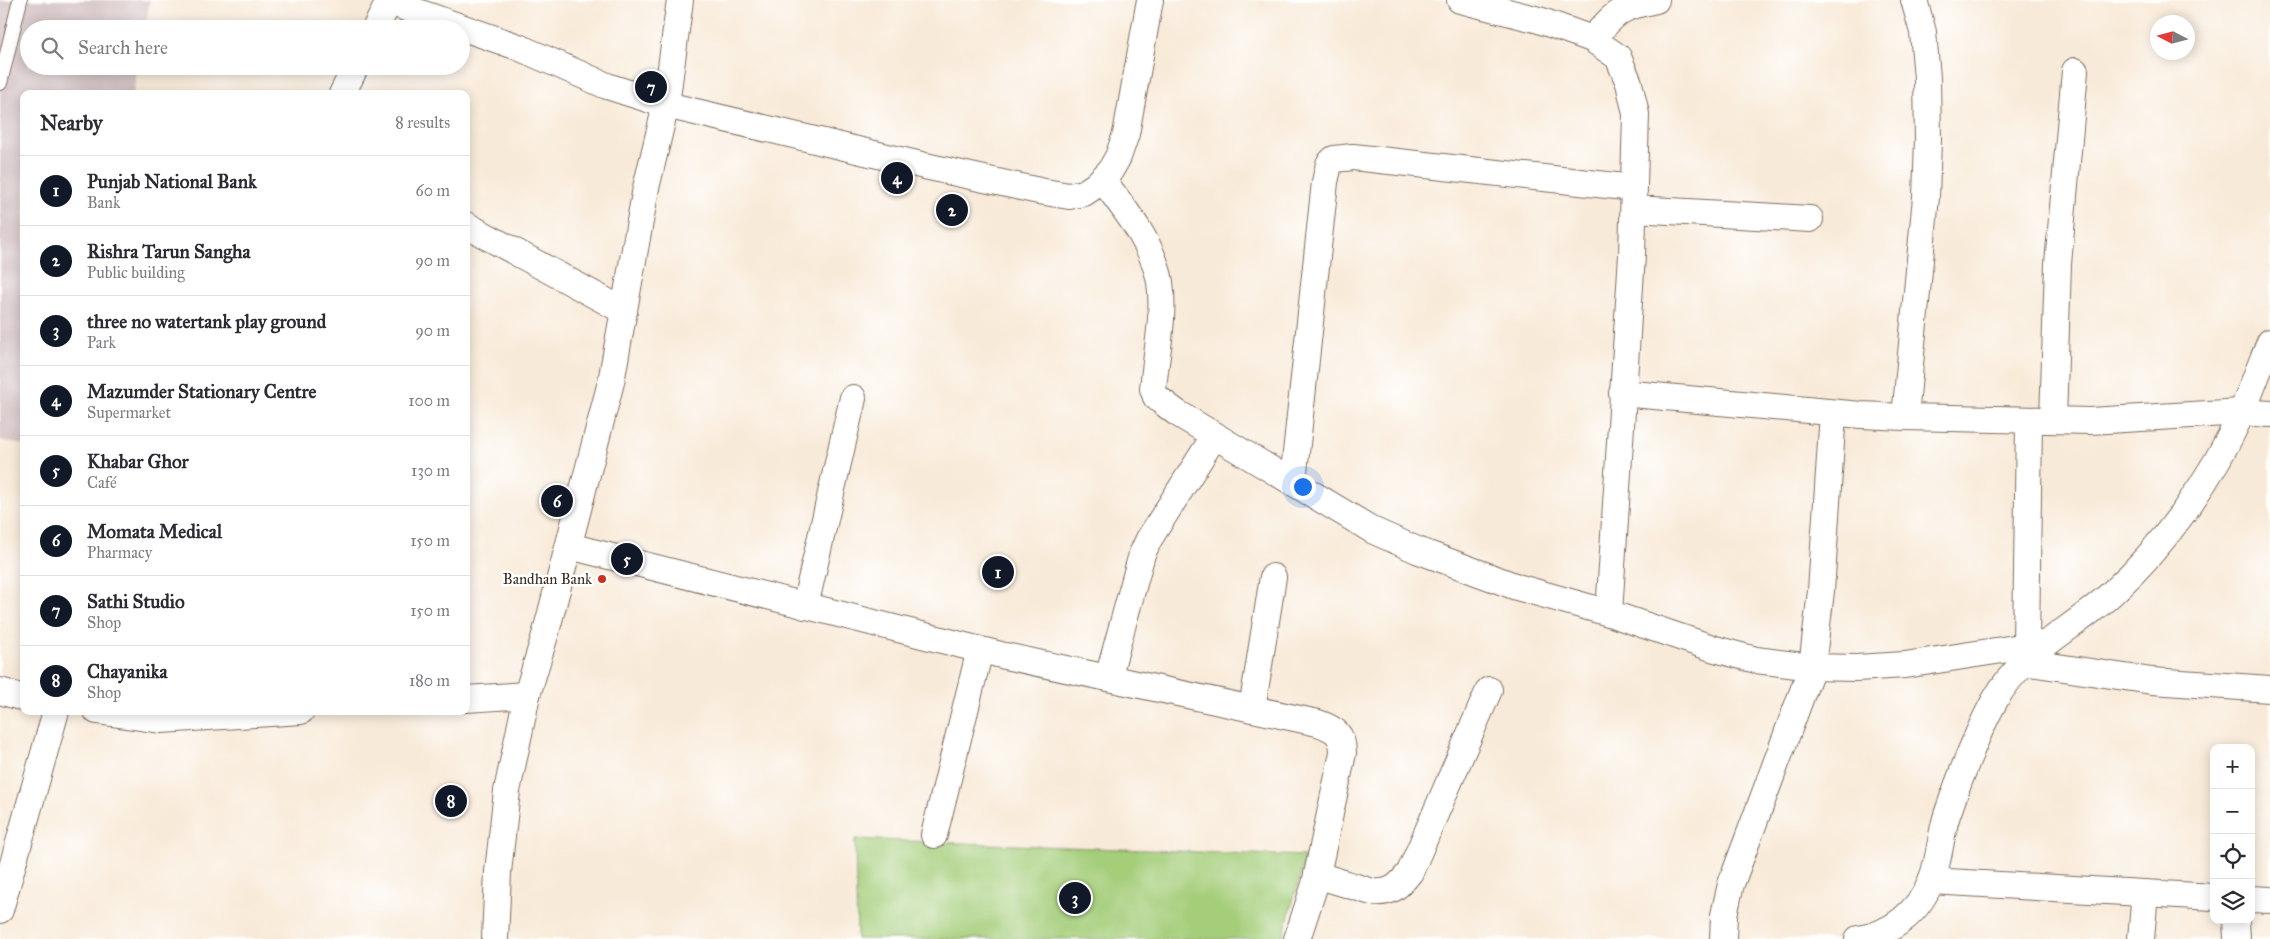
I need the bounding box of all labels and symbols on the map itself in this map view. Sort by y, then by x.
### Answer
north arrow [2150,15,2195,60]
pin: 7 [635,68,667,106]
pin: 4 [881,159,913,197]
pin: 2 [936,191,968,229]
your location [1290,474,1316,500]
pin: 6 [541,482,573,520]
pin: 5 [611,540,643,578]
pin: 1 [982,553,1014,591]
place label: Bandhan Bank [503,570,592,588]
marker: Bandhan Bank [596,573,608,585]
pin: 8 [435,782,467,820]
pin: 3 [1059,879,1091,917]

